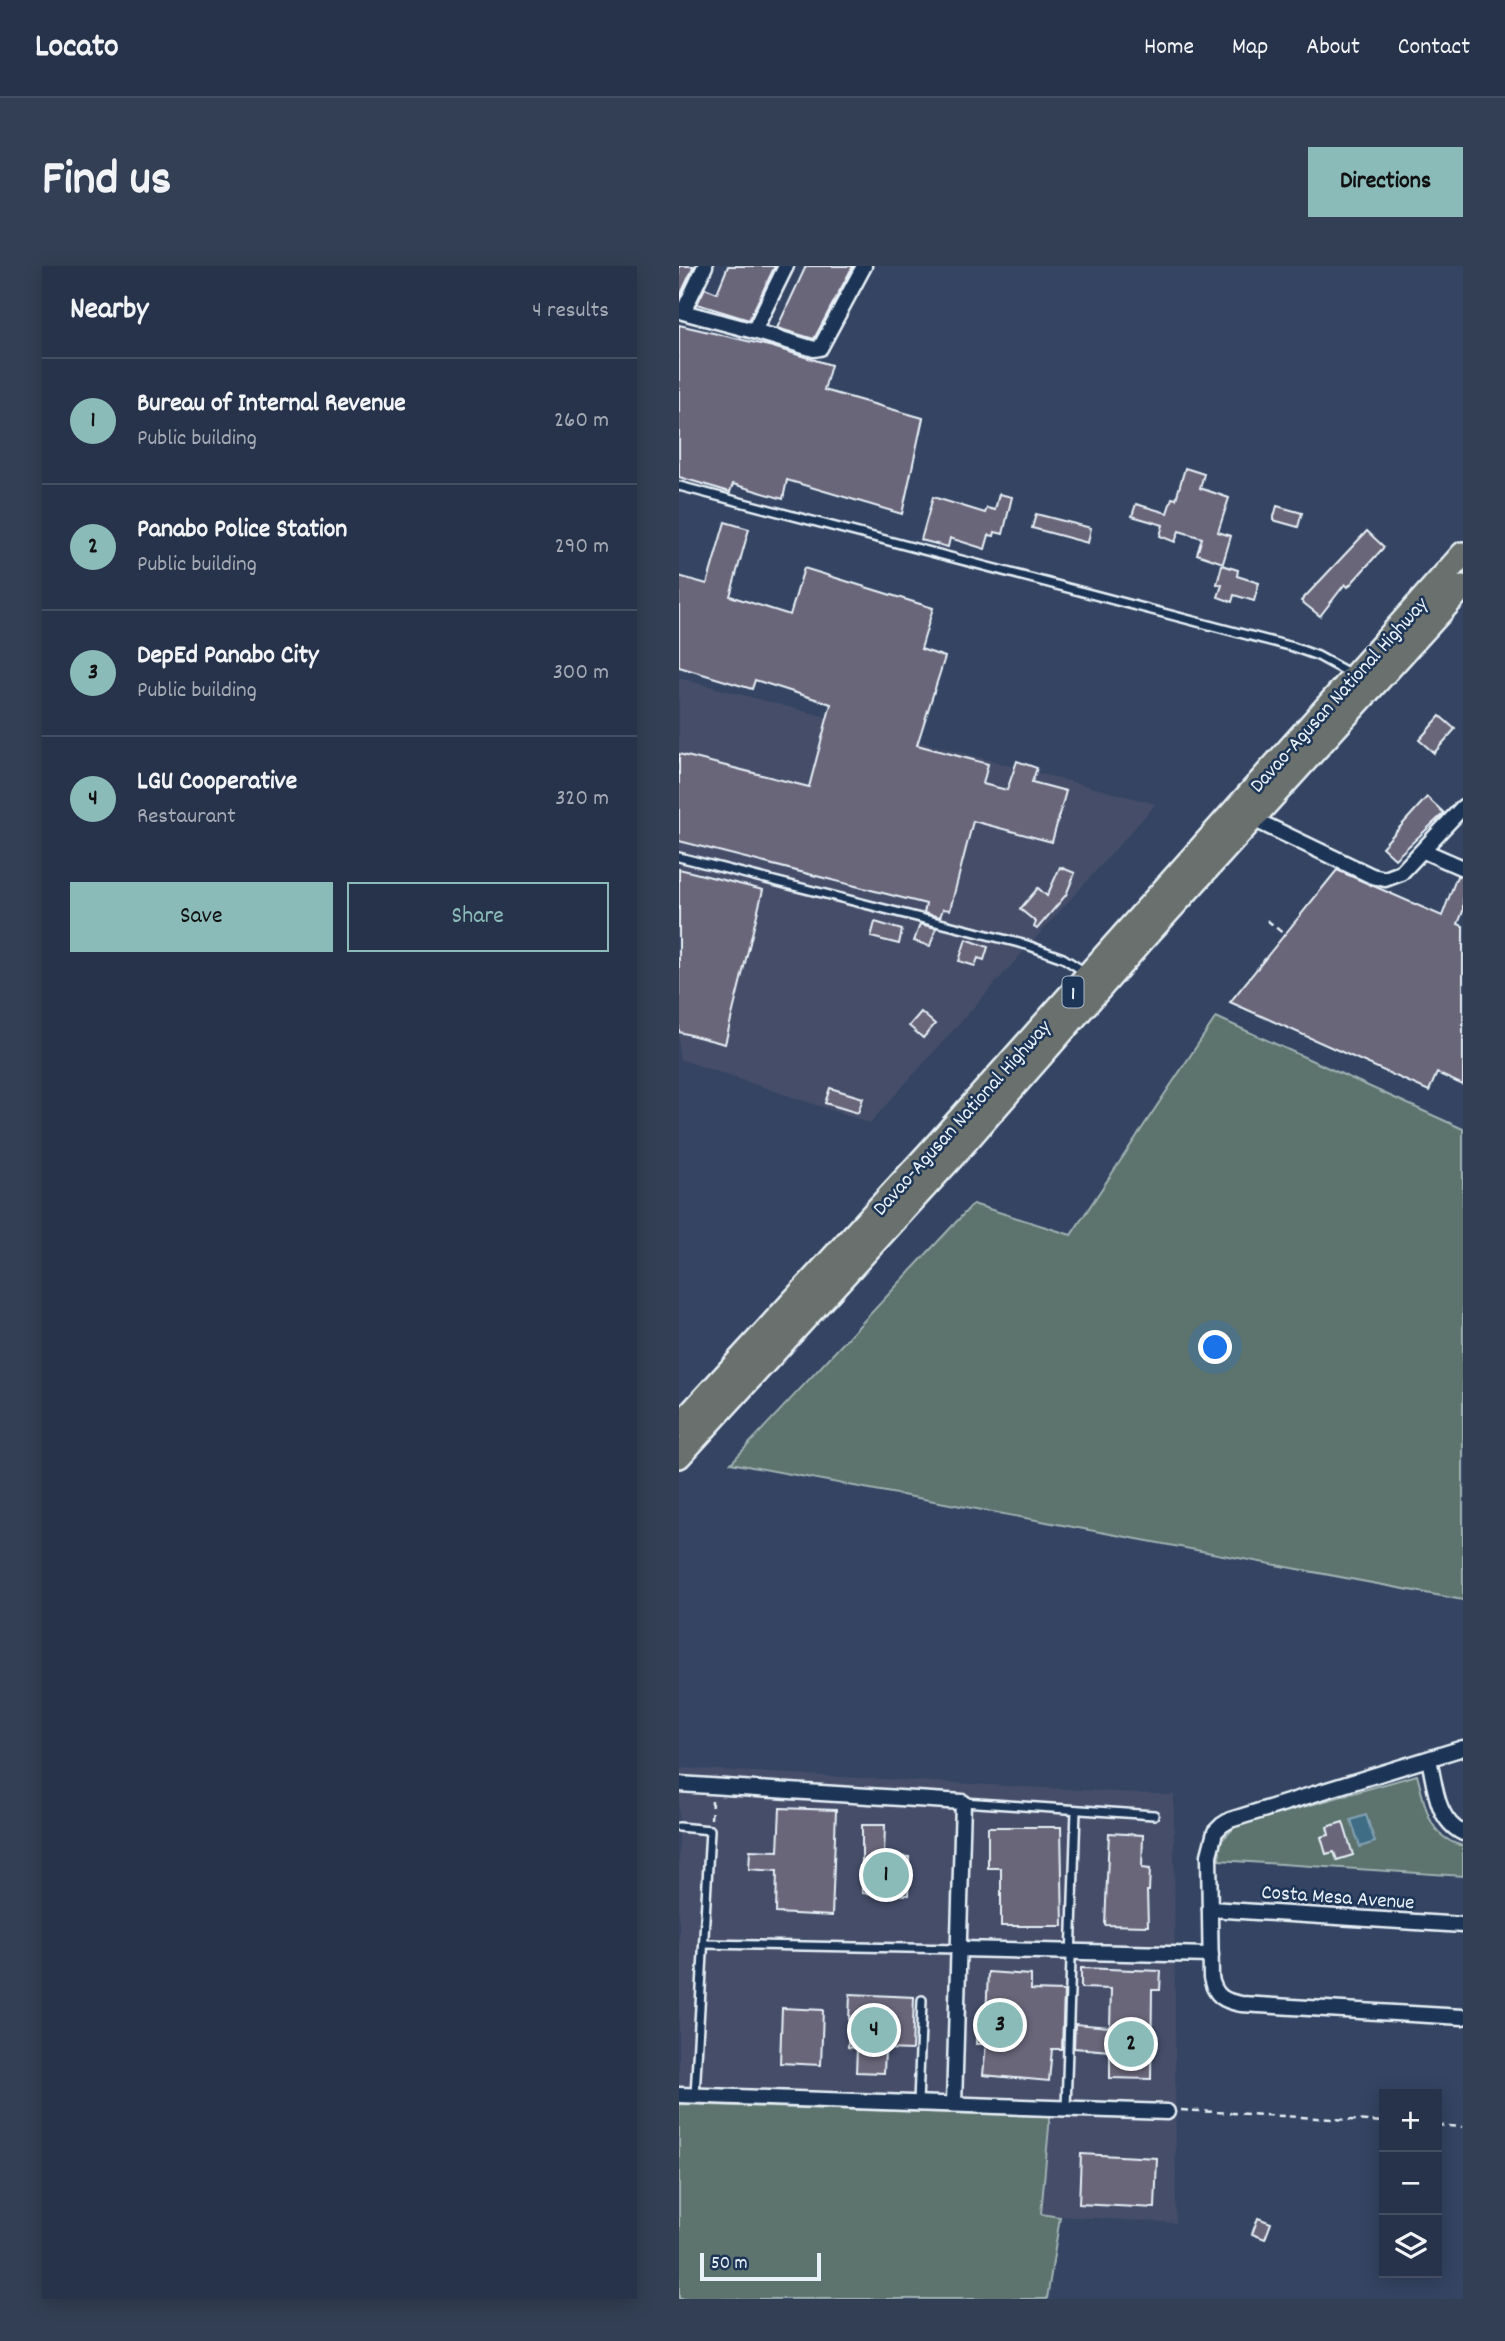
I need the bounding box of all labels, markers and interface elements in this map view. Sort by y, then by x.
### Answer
text: Locato [35,25,119,72]
text: Home [1144,31,1194,65]
text: Map [1232,31,1268,65]
text: About [1306,31,1360,65]
text: Contact [1398,31,1470,65]
text: Find us [42,147,171,217]
button: Directions [1308,147,1463,217]
text: Nearby [70,290,148,333]
text: 4 results [532,295,609,328]
text: Bureau of Internal Revenue [137,386,406,423]
text: 1 [90,405,96,438]
text: 260 m [554,405,609,438]
text: Public building [137,423,257,456]
text: Panabo Police Station [137,512,347,549]
text: 2 [88,531,98,564]
text: 290 m [555,531,609,564]
text: Public building [137,549,257,582]
street label: Davao-Agusan National Highway [1244,591,1437,801]
text: DepEd Panabo City [137,638,319,675]
text: 3 [88,657,98,690]
text: 300 m [553,657,609,690]
text: Public building [137,675,257,708]
text: LGU Cooperative [137,764,297,801]
text: 4 [88,783,98,816]
text: 320 m [555,783,609,816]
text: Restaurant [137,801,236,834]
button: Save [70,882,333,952]
button: Share [347,882,609,952]
road number: 1 [1063,976,1083,1007]
street label: Davao-Agusan National Highway [867,1014,1060,1224]
your location [1198,1330,1232,1364]
pin: 1 [863,1849,909,1901]
street label: Costa Mesa Avenue [1260,1879,1415,1919]
pin: 3 [977,1999,1023,2051]
pin: 4 [851,2004,897,2056]
pin: 2 [1108,2018,1154,2070]
map controls [1379,2089,1442,2278]
button: + [1379,2089,1442,2152]
button: − [1379,2152,1442,2215]
button: layers [1379,2215,1442,2278]
scale bar [700,2250,821,2282]
text: 50 m [711,2251,748,2278]

